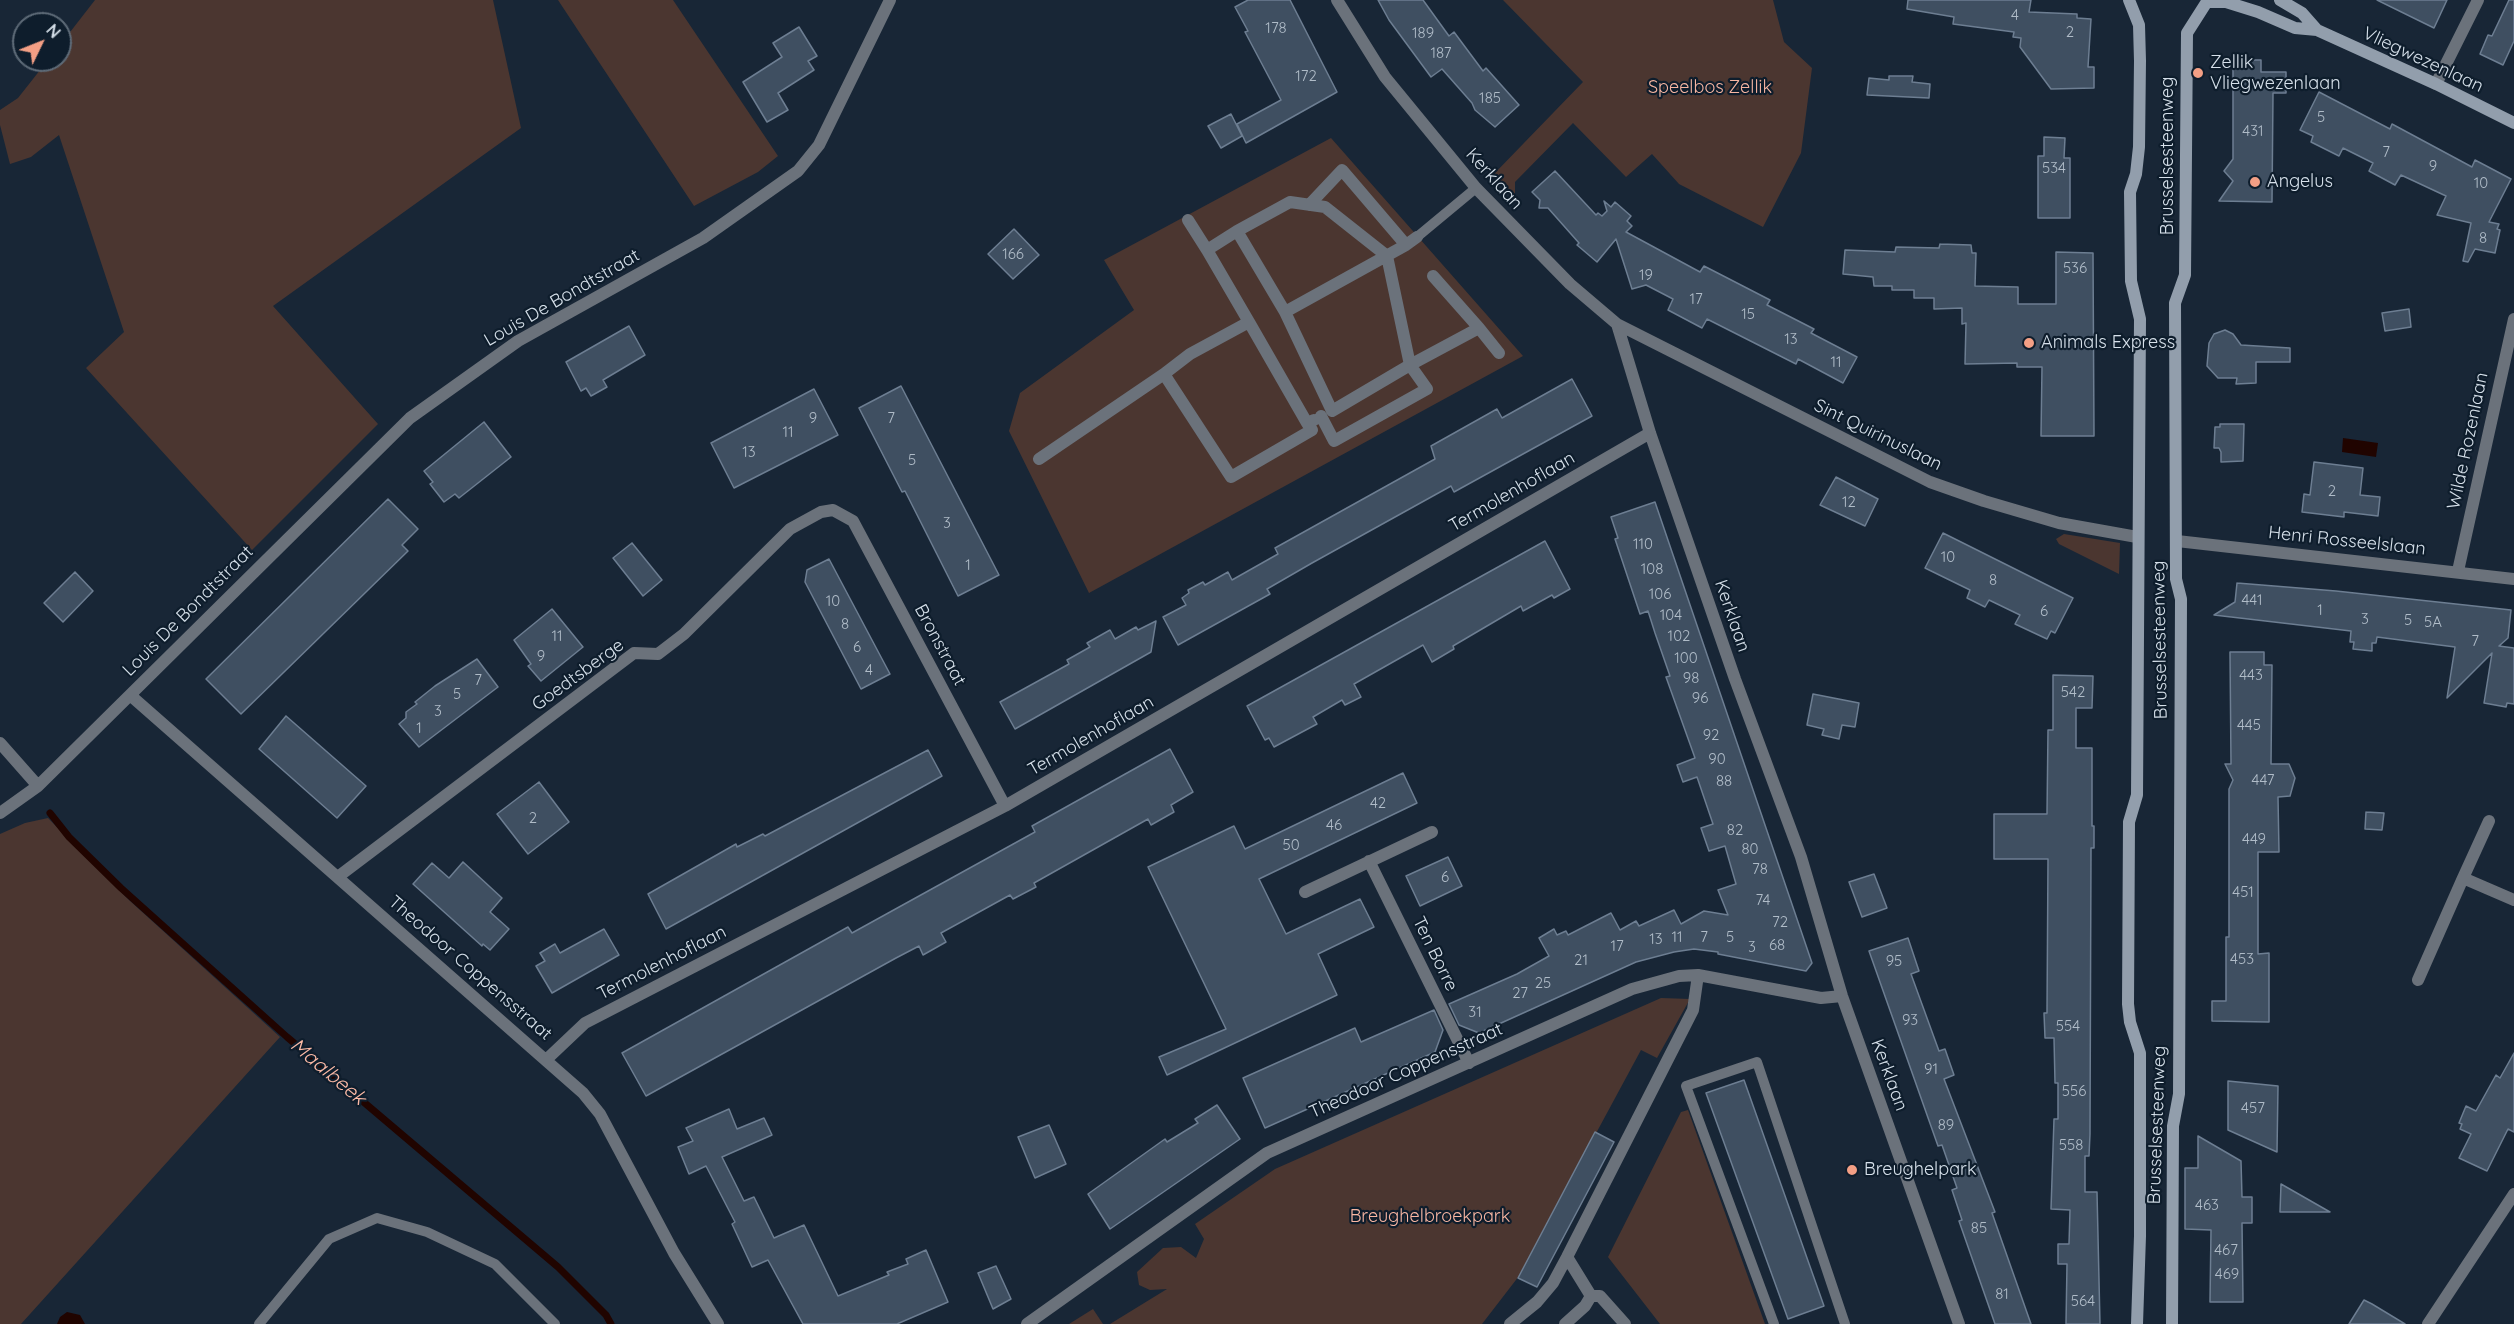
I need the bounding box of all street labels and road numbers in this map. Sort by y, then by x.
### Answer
street label: Vliegwezenlaan [2359,23,2487,97]
street label: Brusselsesteenweg [2157,77,2179,235]
street label: Kerklaan [1461,144,1527,214]
street label: Louis De Bondtstraat [480,245,644,351]
street label: Wilde Rozenlaan [2443,371,2493,511]
street label: Sint Quirinuslaan [1810,395,1946,475]
street label: Termolenhoflaan [1445,447,1579,537]
street label: Henri Rosseelslaan [2267,522,2427,560]
street label: Louis De Bondtstraat [118,541,258,681]
street label: Brusselsesteenweg [2148,560,2172,720]
street label: Kerklaan [1710,577,1754,655]
street label: Bronstraat [910,601,970,689]
street label: Goedtsberge [528,634,628,716]
street label: Termolenhoflaan [1024,691,1158,781]
street label: Theodoor Coppensstraat [384,891,556,1045]
street label: Ten Borre [1408,913,1462,995]
street label: Termolenhoflaan [594,921,730,1005]
street label: Theodoor Coppensstraat [1306,1019,1506,1123]
street label: Kerklaan [1866,1036,1912,1114]
street label: Brusselsesteenweg [2143,1045,2171,1205]

